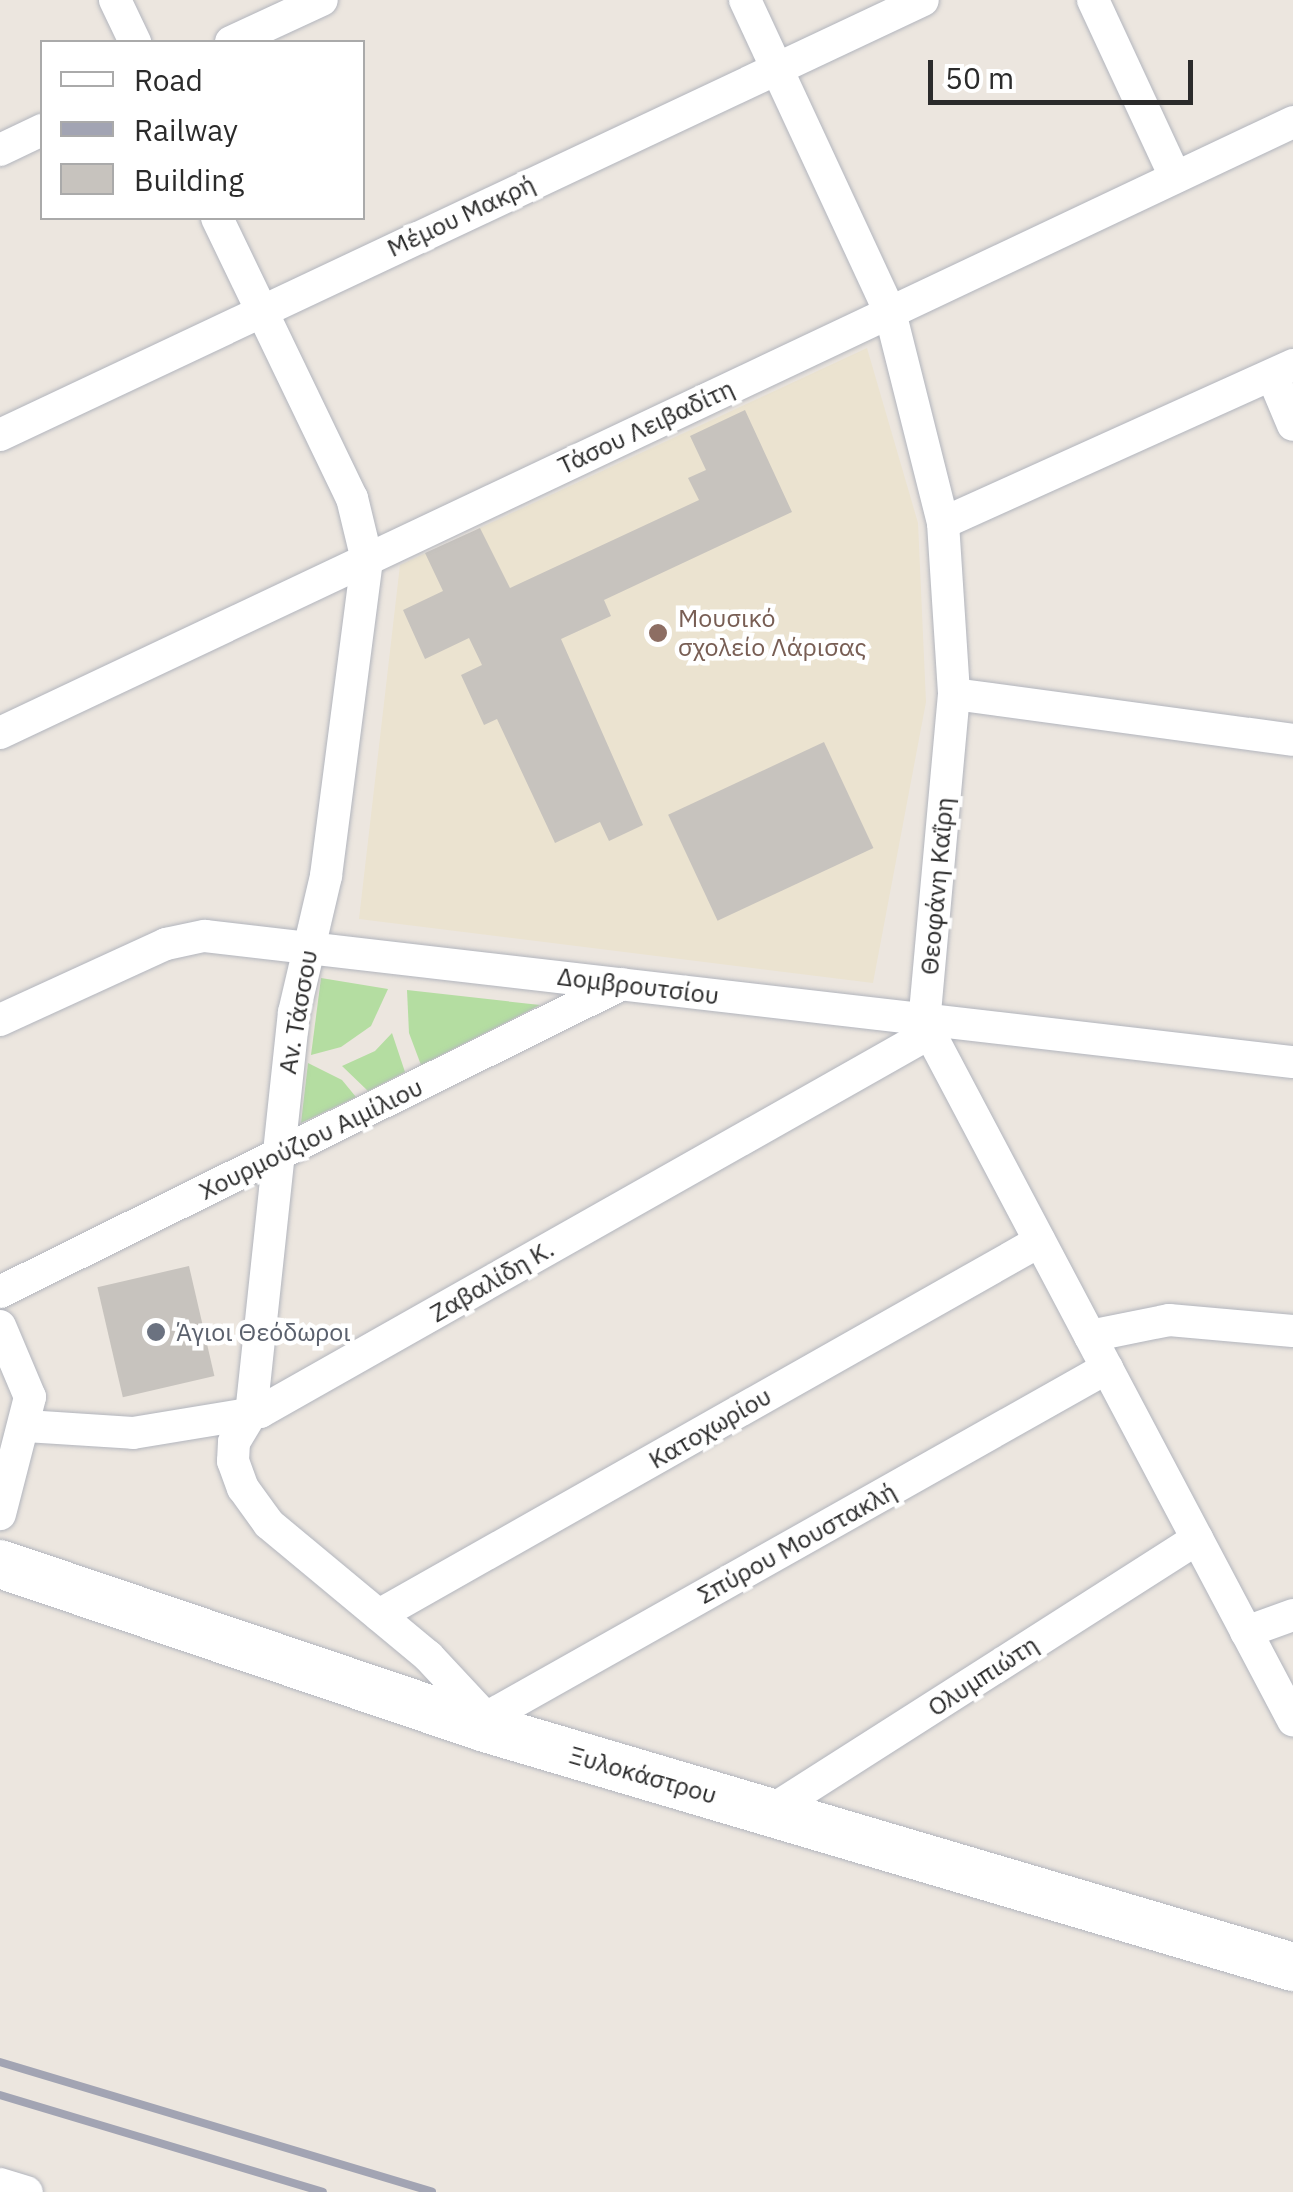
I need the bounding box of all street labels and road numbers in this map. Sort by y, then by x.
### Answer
street label: Μέμου Μακρή [382,169,540,263]
street label: Τάσου Λειβαδίτη [553,373,739,481]
street label: Θεοφάνη Καΐρη [914,796,960,976]
street label: Αν. Τάσσου [272,948,324,1076]
street label: Δομβρουτσίου [555,961,721,1011]
street label: Χουρμούζιου Αιμίλιου [194,1072,428,1206]
street label: Ζαβαλίδη Κ. [425,1234,559,1328]
street label: Κατοχωρίου [643,1381,777,1475]
street label: Σπύρου Μουστακλή [692,1476,902,1610]
street label: Ολυμπιώτη [922,1629,1044,1723]
street label: Ξυλοκάστρου [566,1740,720,1810]

